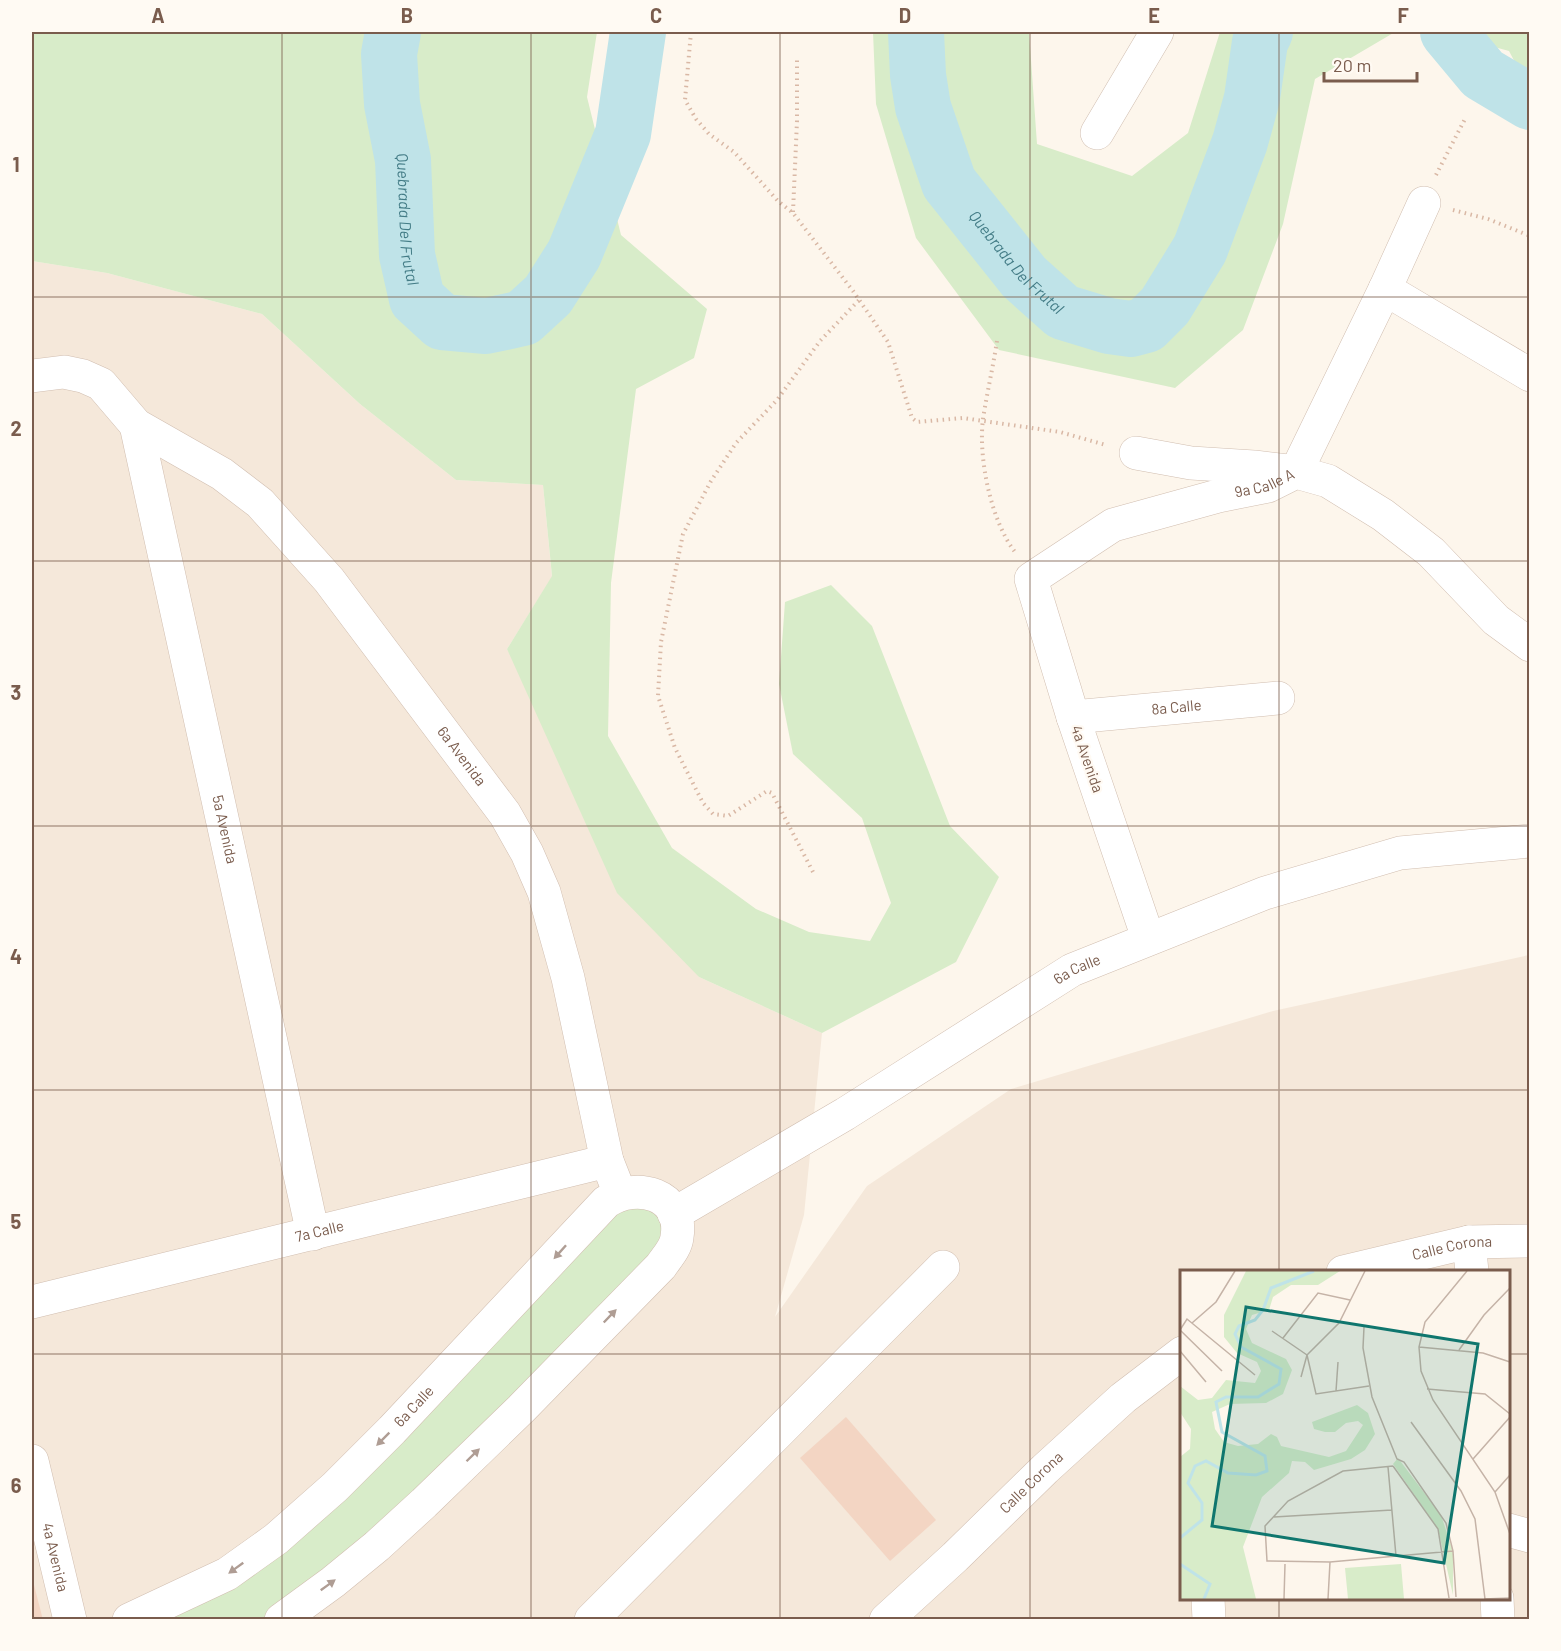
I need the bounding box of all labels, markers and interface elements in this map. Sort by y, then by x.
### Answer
text: A [151,3,165,27]
text: B [401,3,413,27]
text: C [650,3,662,27]
text: D [899,3,911,27]
text: E [1148,3,1160,27]
text: F [1397,3,1409,27]
scale bar [1324,45,1417,83]
text: 20 m [1333,54,1371,76]
water label: Quebrada Del Frutal [393,151,424,287]
text: 1 [12,152,20,176]
water label: Quebrada Del Frutal [966,206,1068,318]
text: 2 [10,416,22,440]
street label: 9a Calle A [1233,464,1297,500]
text: 3 [11,680,21,704]
street label: 8a Calle [1151,695,1202,718]
street label: 6a Avenida [434,722,491,789]
street label: 4a Avenida [1068,723,1108,795]
street label: 5a Avenida [209,793,242,865]
text: 4 [10,944,22,968]
street label: 6a Calle [1050,950,1103,987]
text: 5 [11,1209,22,1233]
street label: 7a Calle [293,1216,345,1245]
street label: Calle Corona [1410,1232,1492,1263]
one-way arrow [554,1244,567,1259]
inset map [1180,1270,1510,1600]
one-way arrow [603,1309,617,1324]
street label: 6a Calle [390,1381,437,1430]
one-way arrow [376,1432,390,1446]
street label: Calle Corona [995,1447,1066,1517]
one-way arrow [466,1448,481,1462]
text: 6 [11,1473,22,1497]
street label: 4a Avenida [39,1521,73,1593]
one-way arrow [229,1561,244,1573]
one-way arrow [321,1580,336,1592]

